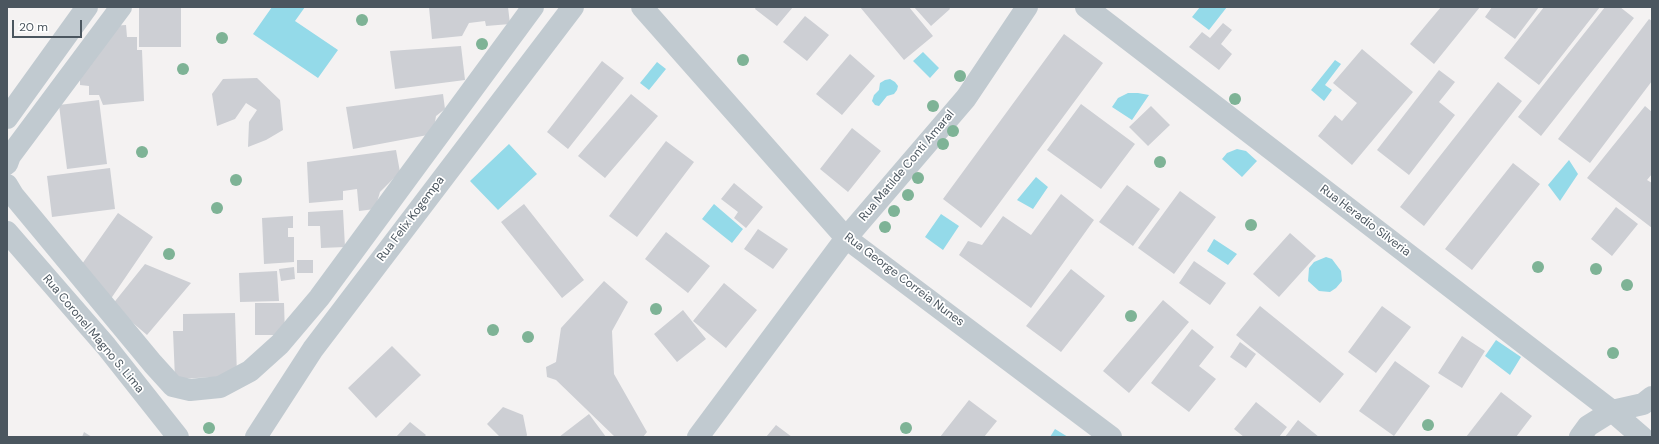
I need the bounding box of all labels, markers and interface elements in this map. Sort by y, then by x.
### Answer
scale bar [14,12,84,38]
text: 20 m [19,19,48,35]
street label: Rua Matilde Conti Amaral [856,108,958,224]
street label: Rua Felix Kogempa [374,174,448,264]
street label: Rua Heradio Silveria [1317,182,1413,260]
street label: Rua George Correia Nunes [841,230,967,330]
street label: Rua Coronel Magno S. Lima [39,272,147,396]

